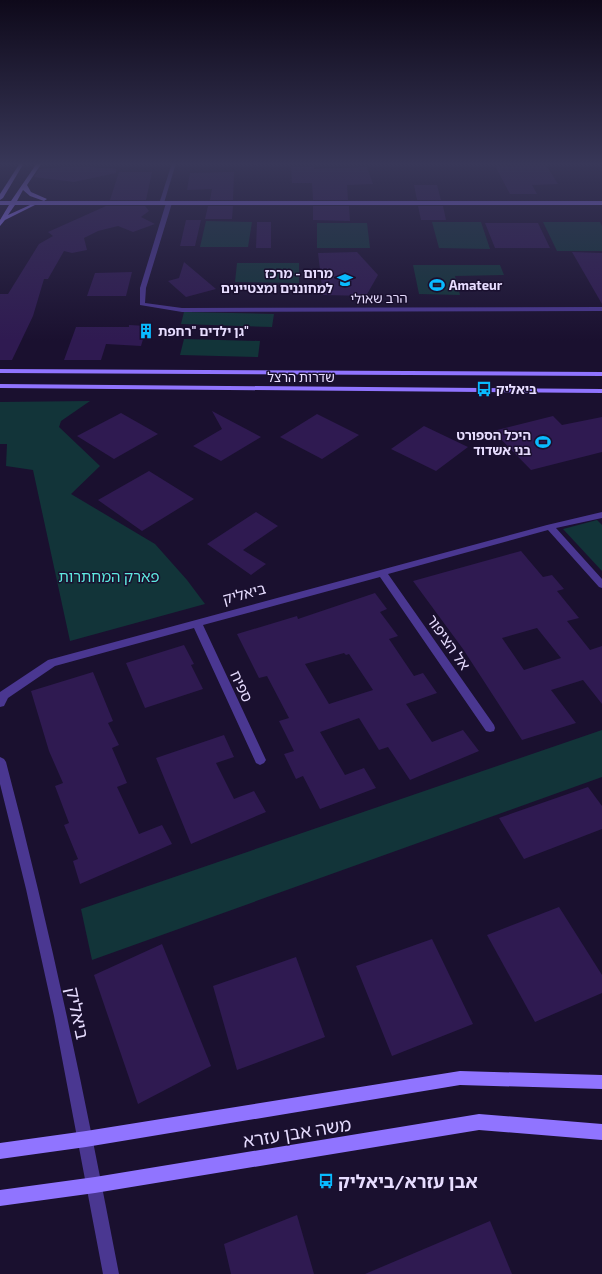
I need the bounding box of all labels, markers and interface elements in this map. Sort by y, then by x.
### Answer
place label: מרום - מרכז למחוננים ומצטיינים [221,265,333,296]
school or university icon: מרום - מרכז למחוננים ומצטיינים [336,271,354,289]
sports icon: Amateur [428,276,446,294]
place label: Amateur [449,277,503,293]
street label: הרב שאולי [350,290,408,306]
building icon: גן ילדים "רחפת" [137,322,155,340]
place label: גן ילדים "רחפת" [158,323,249,339]
street label: שדרות הרצל [267,369,335,385]
bus stop icon: ביאליק [475,380,493,398]
place label: ביאליק [496,381,537,397]
place label: היכל הספורט בני אשדוד [456,427,531,458]
sports icon: היכל הספורט בני אשדוד [534,433,552,451]
park label: פארק המחתרות [58,567,160,585]
street label: ביאליק [220,578,268,607]
street label: אל הציפור [423,611,475,673]
street label: ספיח [227,667,257,705]
street label: ביאליק [62,985,94,1041]
street label: משה אבן עזרא [241,1113,353,1151]
place label: אבן עזרא/ביאליק [338,1170,478,1192]
bus stop icon: אבן עזרא/ביאליק [317,1172,335,1190]

